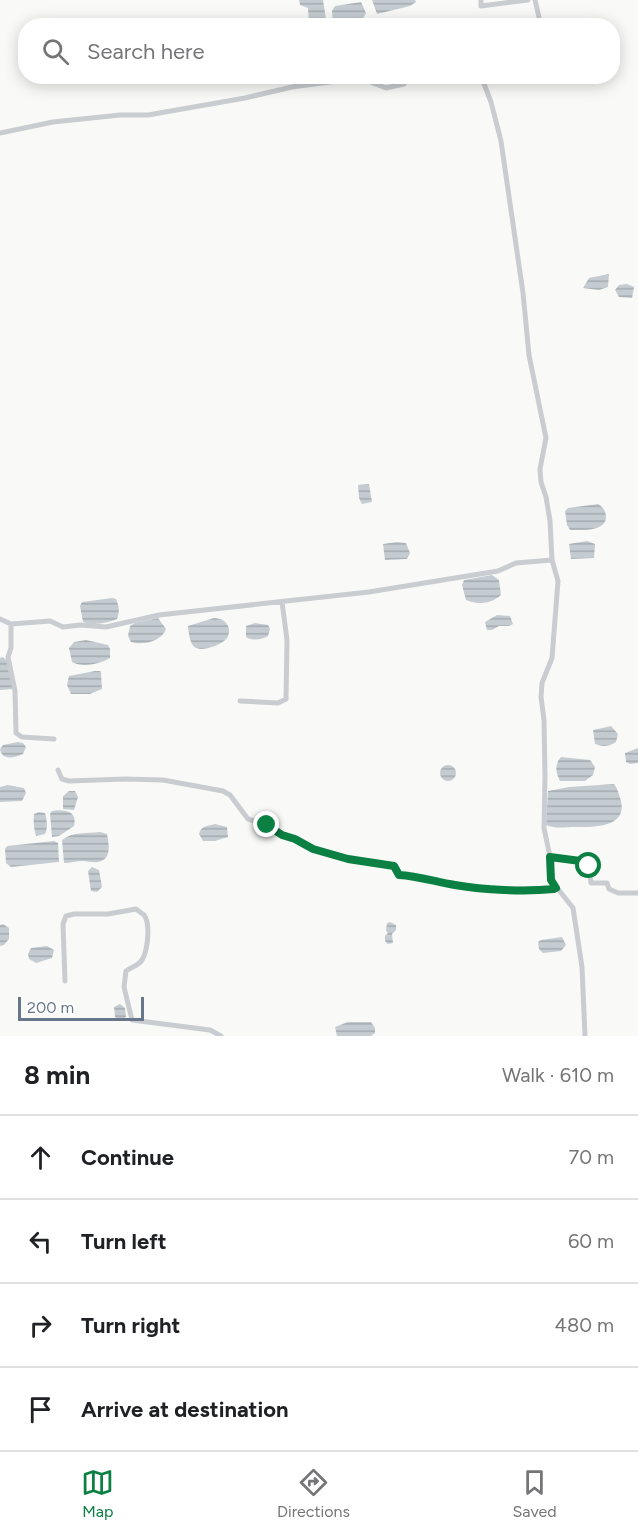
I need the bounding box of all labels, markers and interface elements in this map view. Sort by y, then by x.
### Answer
search box [18,18,620,84]
icon: search [39,35,72,68]
text: Search here [87,38,205,65]
route end [253,811,279,837]
route start [575,852,601,878]
scale bar [18,994,144,1022]
text: 200 m [27,998,74,1017]
text: 8 min [24,1059,90,1091]
text: Walk · 610 m [502,1063,614,1087]
icon: ahead [24,1141,57,1174]
text: Continue [81,1144,174,1171]
text: 70 m [568,1145,614,1169]
icon: left [24,1225,57,1258]
text: Turn left [81,1228,167,1255]
text: 60 m [568,1229,614,1253]
icon: right [24,1309,57,1342]
text: Turn right [81,1312,180,1339]
text: 480 m [555,1313,614,1337]
icon: arrive [24,1393,57,1426]
text: Arrive at destination [81,1396,289,1423]
tab: Map [81,1466,114,1521]
tab: Directions [277,1466,350,1521]
tab: Saved [513,1466,557,1521]

